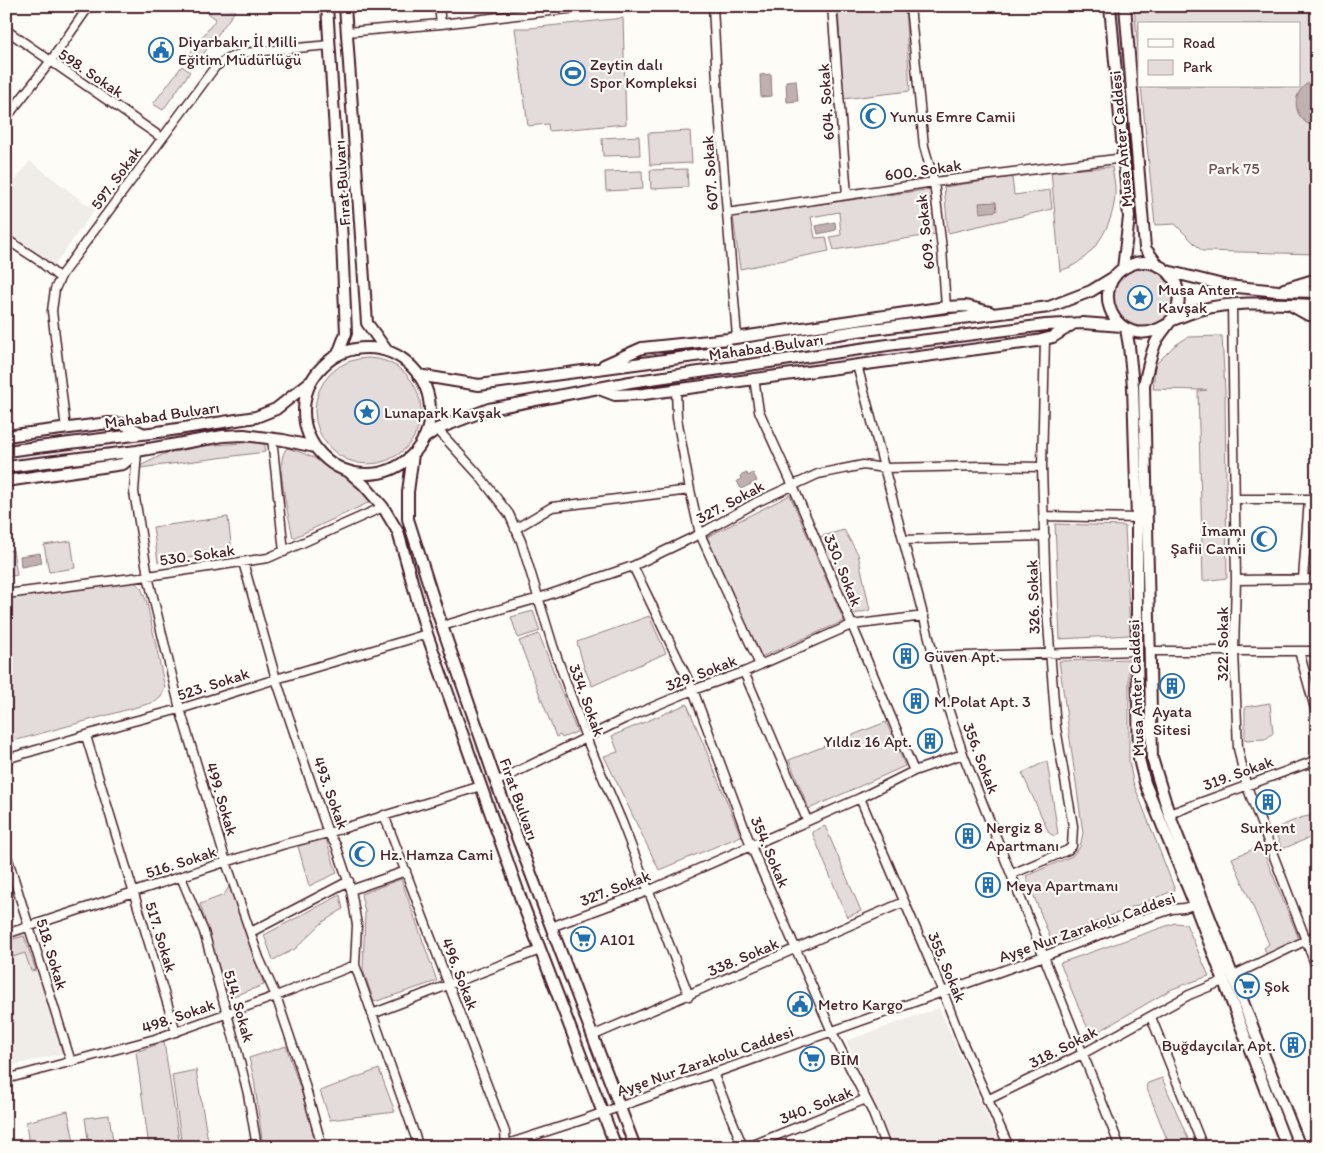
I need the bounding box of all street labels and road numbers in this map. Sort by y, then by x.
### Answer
street label: 598. Sokak [55,44,127,102]
street label: 604. Sokak [814,63,838,141]
street label: Musa Anter Caddesi [1106,70,1136,208]
street label: 607. Sokak [698,135,722,211]
street label: Fırat Bulvarı [330,140,354,226]
street label: 597. Sokak [87,143,145,213]
street label: 600. Sokak [883,155,963,185]
street label: 609. Sokak [912,193,938,271]
street label: Mahabad Bulvarı [707,330,825,364]
street label: Mahabad Bulvarı [103,398,221,432]
street label: 327. Sokak [693,476,767,528]
street label: 330. Sokak [820,531,866,609]
street label: 530. Sokak [158,540,236,570]
street label: 326. Sokak [1022,559,1044,635]
street label: 322. Sokak [1213,607,1232,681]
street label: Musa Anter Caddesi [1124,619,1148,757]
street label: 329. Sokak [663,651,739,695]
street label: 334. Sokak [565,661,609,739]
street label: 523. Sokak [175,663,251,705]
street label: 356. Sokak [959,720,1003,796]
street label: 319. Sokak [1200,751,1276,795]
street label: 493. Sokak [309,754,353,832]
street label: Fırat Bulvarı [495,755,543,843]
street label: 499. Sokak [202,760,242,838]
street label: 354. Sokak [746,813,794,891]
street label: 516. Sokak [143,842,219,882]
street label: 327. Sokak [577,866,653,910]
street label: Ayşe Nur Zarakolu Caddesi [996,888,1178,966]
street label: 517. Sokak [141,899,181,975]
street label: 518. Sokak [32,916,72,992]
street label: 355. Sokak [924,929,970,1005]
street label: 338. Sokak [705,934,781,980]
street label: 496. Sokak [438,935,482,1013]
street label: 514. Sokak [220,968,258,1044]
street label: 498. Sokak [139,995,217,1037]
street label: Ayşe Nur Zarakolu Caddesi [614,1022,796,1100]
street label: 318. Sokak [1026,1022,1100,1072]
street label: 340. Sokak [777,1082,855,1128]

